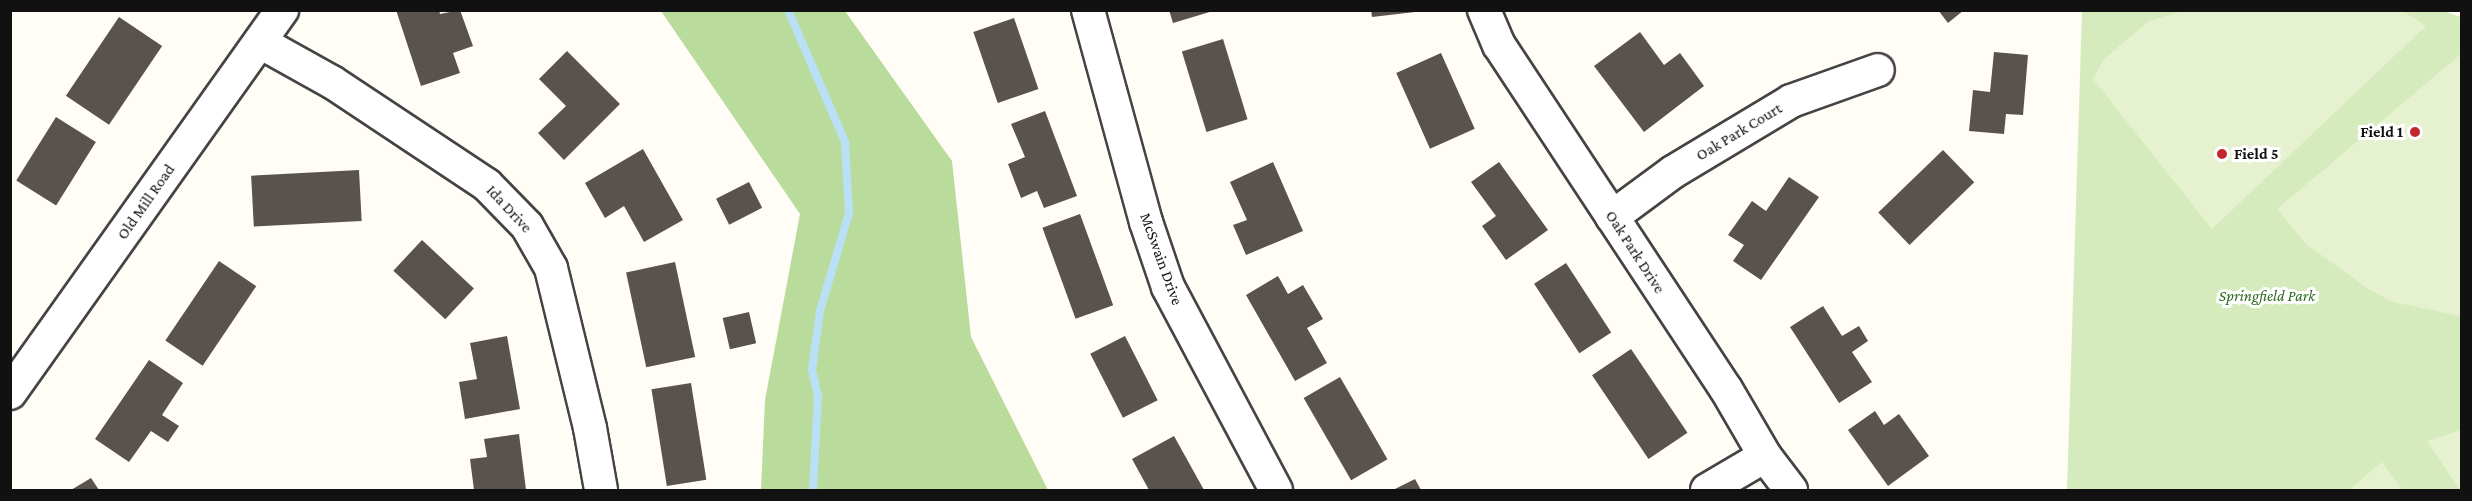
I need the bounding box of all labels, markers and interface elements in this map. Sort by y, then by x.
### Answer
street label: Oak Park Court [1693,99,1785,165]
place label: Field 1 [2360,122,2403,142]
marker: Field 1 [2408,125,2422,139]
place label: Field 5 [2234,144,2279,164]
marker: Field 5 [2215,147,2229,161]
street label: Old Mill Road [113,161,179,243]
street label: Ida Drive [482,181,536,237]
street label: Oak Park Drive [1601,207,1669,297]
street label: McSwain Drive [1135,210,1187,308]
park label: Springfield Park [2219,286,2315,306]

